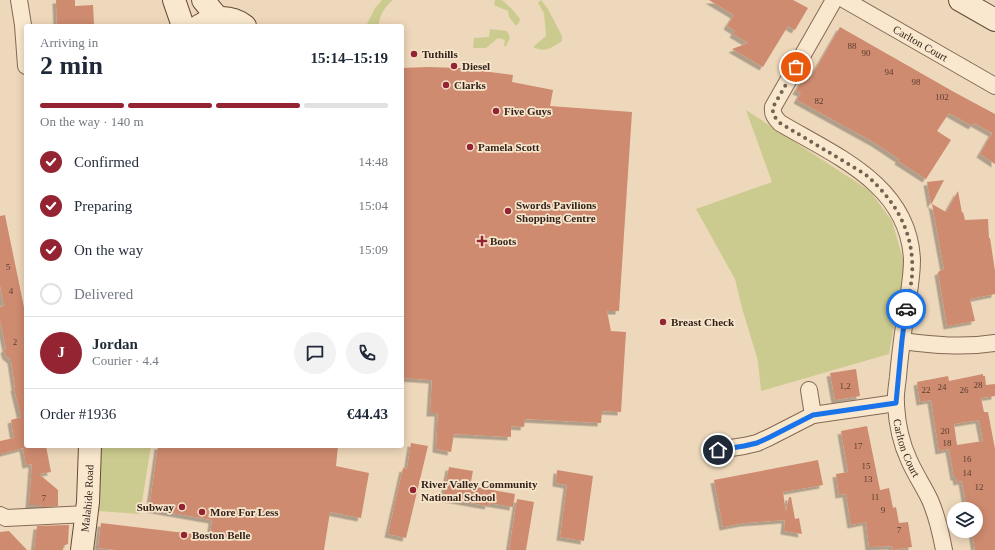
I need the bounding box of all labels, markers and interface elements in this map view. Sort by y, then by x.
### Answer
street label: Carlton Court [891,23,950,64]
text: Arriving in [40,35,98,50]
house number: 88 [848,41,857,51]
place label: Tuthills [422,48,458,60]
house number: 90 [862,48,871,58]
marker: Tuthills [409,49,419,59]
text: 15:14–15:19 [311,50,388,66]
pin [779,50,813,84]
text: 2 min [40,51,103,80]
icon: bag [785,56,807,78]
place label: Diesel [462,60,490,72]
marker: Diesel [449,61,459,71]
house number: 94 [885,67,894,77]
house number: 98 [912,77,921,87]
place label: Clarks [454,79,487,91]
marker: Clarks [441,80,451,90]
house number: 102 [935,92,949,102]
house number: 82 [815,96,824,106]
place label: Five Guys [504,105,552,117]
marker: Five Guys [491,106,501,116]
text: On the way · 140 m [40,114,144,129]
place label: Pamela Scott [478,141,540,153]
marker: Pamela Scott [465,142,475,152]
icon: check [40,151,62,173]
text: Confirmed [74,154,139,170]
text: 14:48 [358,154,388,169]
icon: check [40,195,62,217]
text: Preparing [74,198,132,214]
text: 15:04 [358,198,388,213]
place label: Swords Pavilions Shopping Centre [516,199,597,224]
marker: Swords Pavilions Shopping Centre [503,206,513,216]
place label: Boots [490,235,517,247]
marker: Boots [477,236,487,246]
icon: check [40,239,62,261]
text: On the way [74,242,143,258]
text: 15:09 [358,242,388,257]
house number: 5 [6,262,11,272]
house number: 4 [9,286,14,296]
text: Delivered [74,286,133,302]
courier [886,289,926,329]
icon: car [895,298,917,320]
place label: Breast Check [671,316,735,328]
marker: Breast Check [658,317,668,327]
button: chat [294,332,336,374]
button: phone [346,332,388,374]
text: Jordan [92,336,138,352]
house number: 2 [13,337,17,347]
text: J [57,344,65,360]
text: Courier · 4.4 [92,353,159,368]
house number: 28 [974,380,983,390]
house number: 1,2 [839,381,851,391]
house number: 24 [938,382,947,392]
house number: 22 [922,385,931,395]
house number: 26 [960,385,969,395]
text: Order #1936 [40,406,116,422]
text: €44.43 [347,406,388,422]
street label: Carlton Court [891,418,922,479]
house number: 20 [941,426,950,436]
pin [701,433,735,467]
house number: 18 [943,438,952,448]
icon: home [707,439,729,461]
house number: 17 [854,441,863,451]
house number: 16 [963,454,972,464]
house number: 15 [862,461,871,471]
street label: Malahide Road [78,464,95,533]
house number: 14 [963,468,972,478]
house number: 13 [864,474,873,484]
place label: River Valley Community National School [421,478,538,503]
house number: 12 [975,482,984,492]
marker: River Valley Community National School [408,485,418,495]
house number: 11 [871,492,879,502]
house number: 7 [42,493,47,503]
place label: Subway [137,501,175,513]
marker: Subway [177,502,187,512]
map controls [947,502,983,538]
button: layers [947,502,983,538]
house number: 9 [881,505,886,515]
place label: More For Less [210,506,279,518]
marker: More For Less [197,507,207,517]
house number: 7 [897,525,902,535]
place label: Boston Belle [192,529,250,541]
marker: Boston Belle [179,530,189,540]

